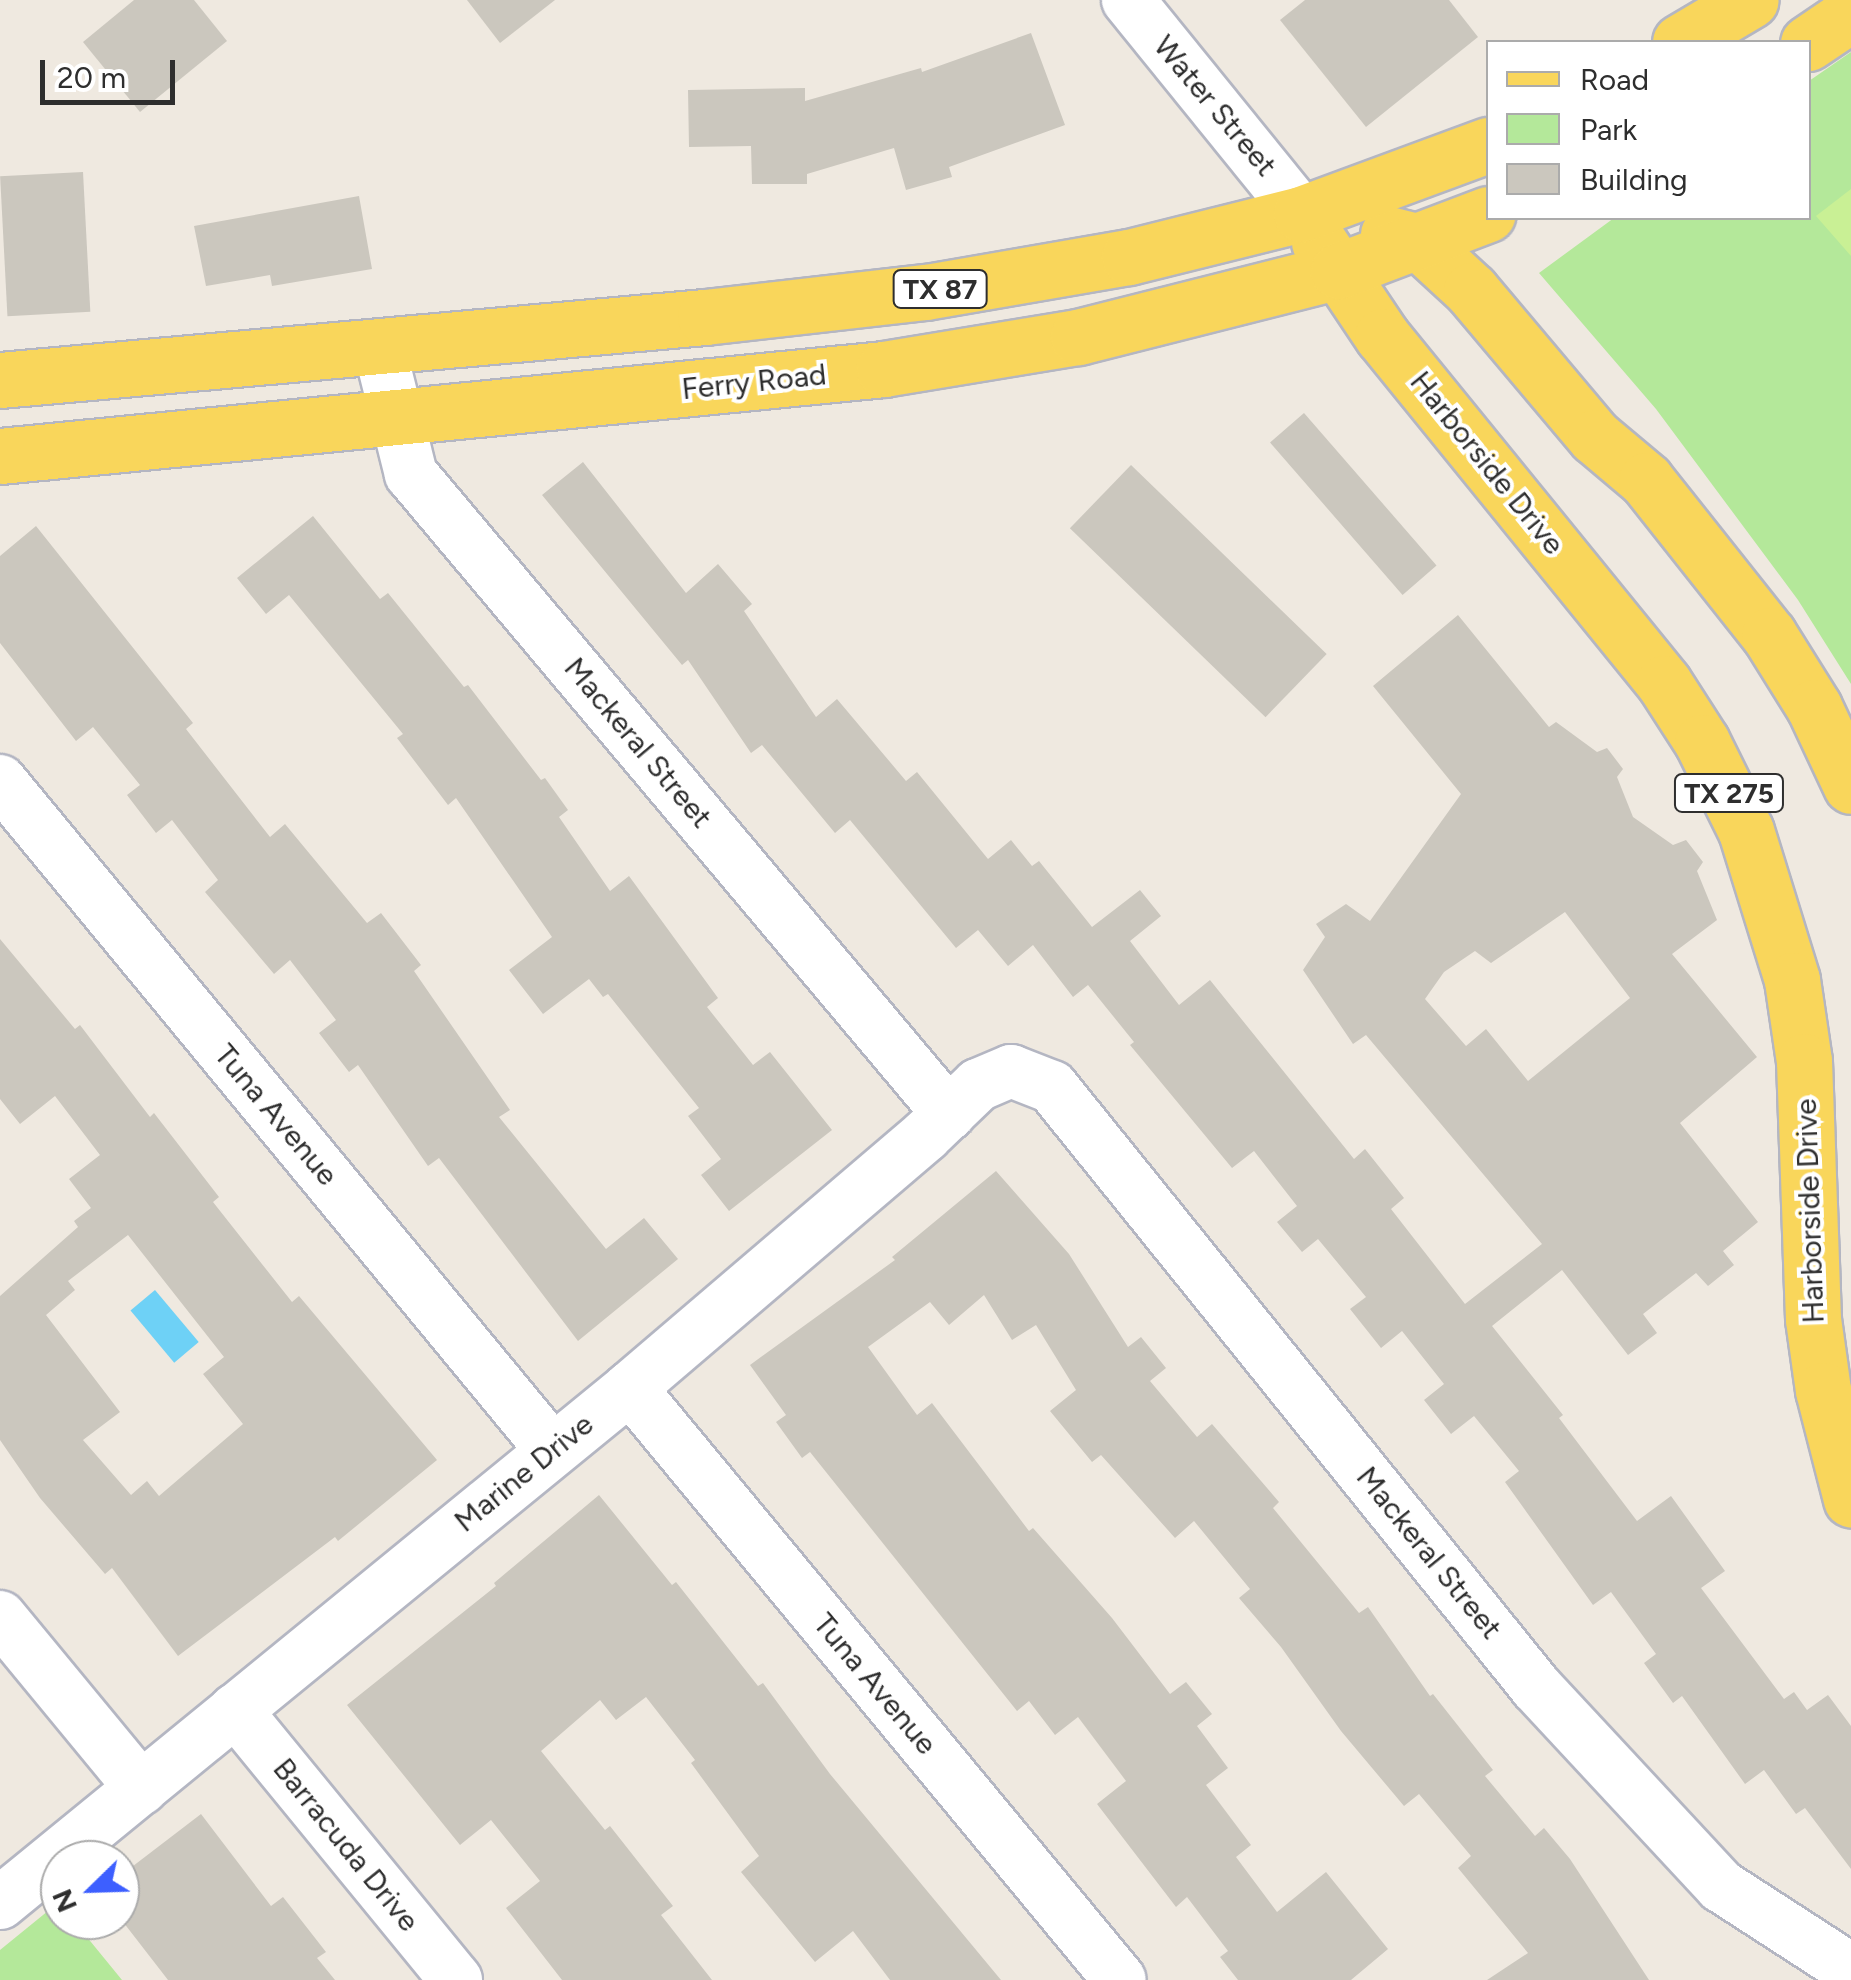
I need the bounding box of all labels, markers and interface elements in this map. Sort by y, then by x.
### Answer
street label: Water Street [1146,29,1284,183]
scale bar [45,40,180,102]
legend [1486,40,1811,220]
text: 20 m [57,59,126,96]
text: Road [1580,61,1649,98]
text: Park [1580,111,1637,148]
text: Building [1580,161,1688,198]
road number: TX 87 [892,266,988,312]
street label: Ferry Road [680,357,828,407]
street label: Harborside Drive [1402,364,1572,562]
street label: Mackeral Street [556,651,720,835]
road number: TX 275 [1672,770,1786,816]
street label: Tuna Avenue [207,1037,345,1193]
street label: Harborside Drive [1788,1098,1832,1324]
street label: Marine Drive [448,1406,600,1540]
street label: Mackeral Street [1349,1460,1509,1646]
street label: Tuna Avenue [806,1606,944,1762]
street label: Barracuda Drive [265,1751,427,1939]
north arrow [40,1840,140,1940]
text: N [44,1884,84,1918]

